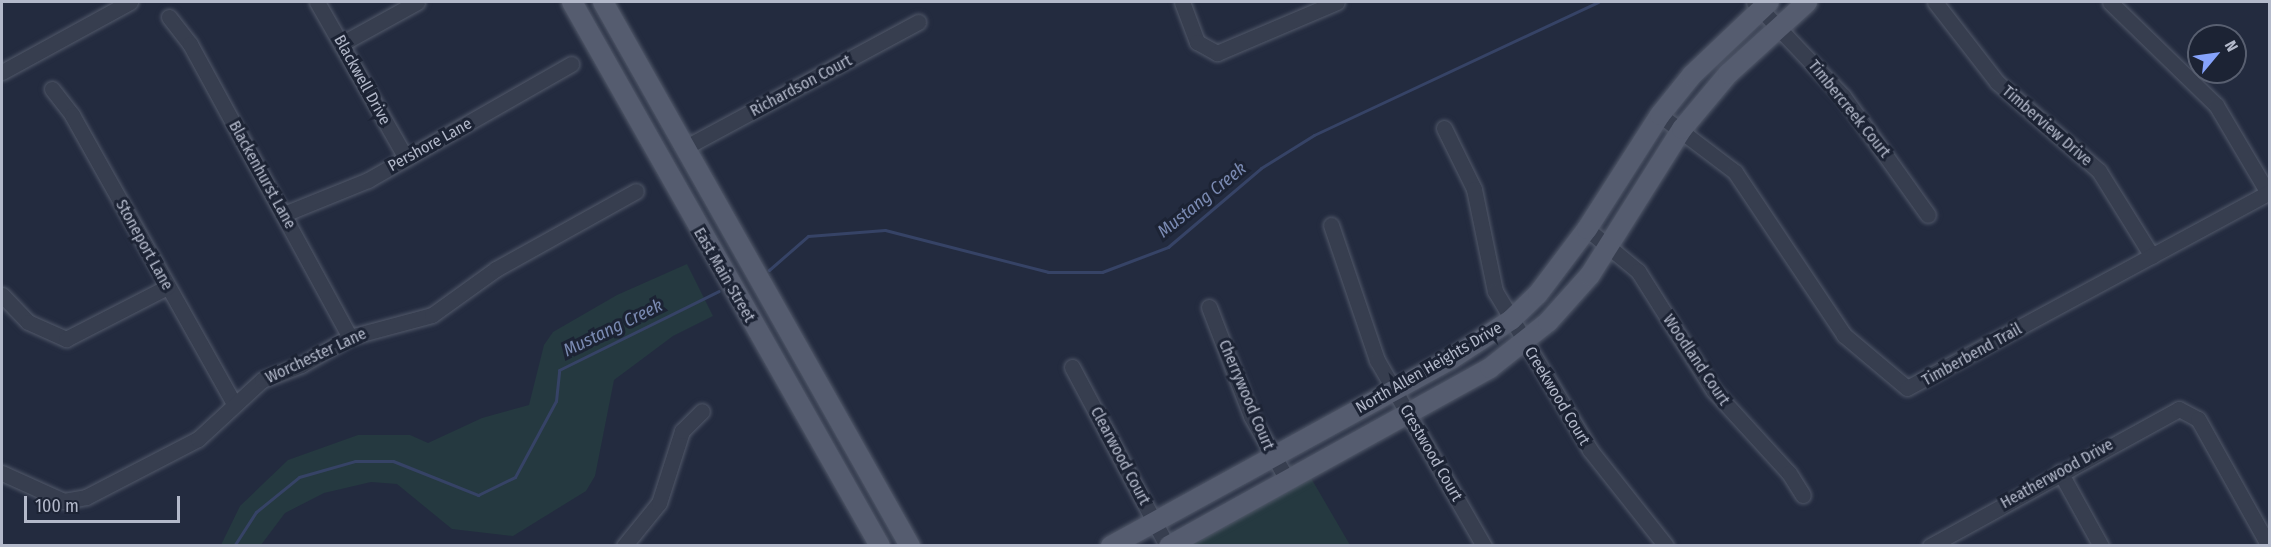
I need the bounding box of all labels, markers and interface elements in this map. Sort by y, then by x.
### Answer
north arrow [2187,24,2247,84]
street label: Blackwell Drive [329,32,395,128]
text: N [2221,37,2242,55]
street label: Richardson Court [747,51,855,121]
street label: Timbercreek Court [1804,56,1894,162]
street label: Timberview Drive [1998,82,2096,170]
street label: Pershore Lane [385,114,475,176]
street label: Blackenhurst Lane [224,118,300,232]
water label: Mustang Creek [1153,158,1251,242]
street label: Stoneport Lane [111,196,177,294]
street label: East Main Street [689,224,759,326]
water label: Mustang Creek [560,295,666,361]
street label: Woodland Court [1659,311,1733,409]
street label: North Allen Heights Drive [1353,318,1505,418]
street label: Timberbend Trail [1919,320,2025,390]
street label: Worchester Lane [263,324,369,388]
street label: Cherrywood Court [1214,337,1278,453]
street label: Creekwood Court [1520,343,1594,449]
street label: Crestwood Court [1396,401,1466,505]
street label: Clearwood Court [1086,404,1154,508]
street label: Heatherwood Drive [1997,435,2117,513]
scale bar [27,484,183,522]
text: 100 m [35,495,79,517]

